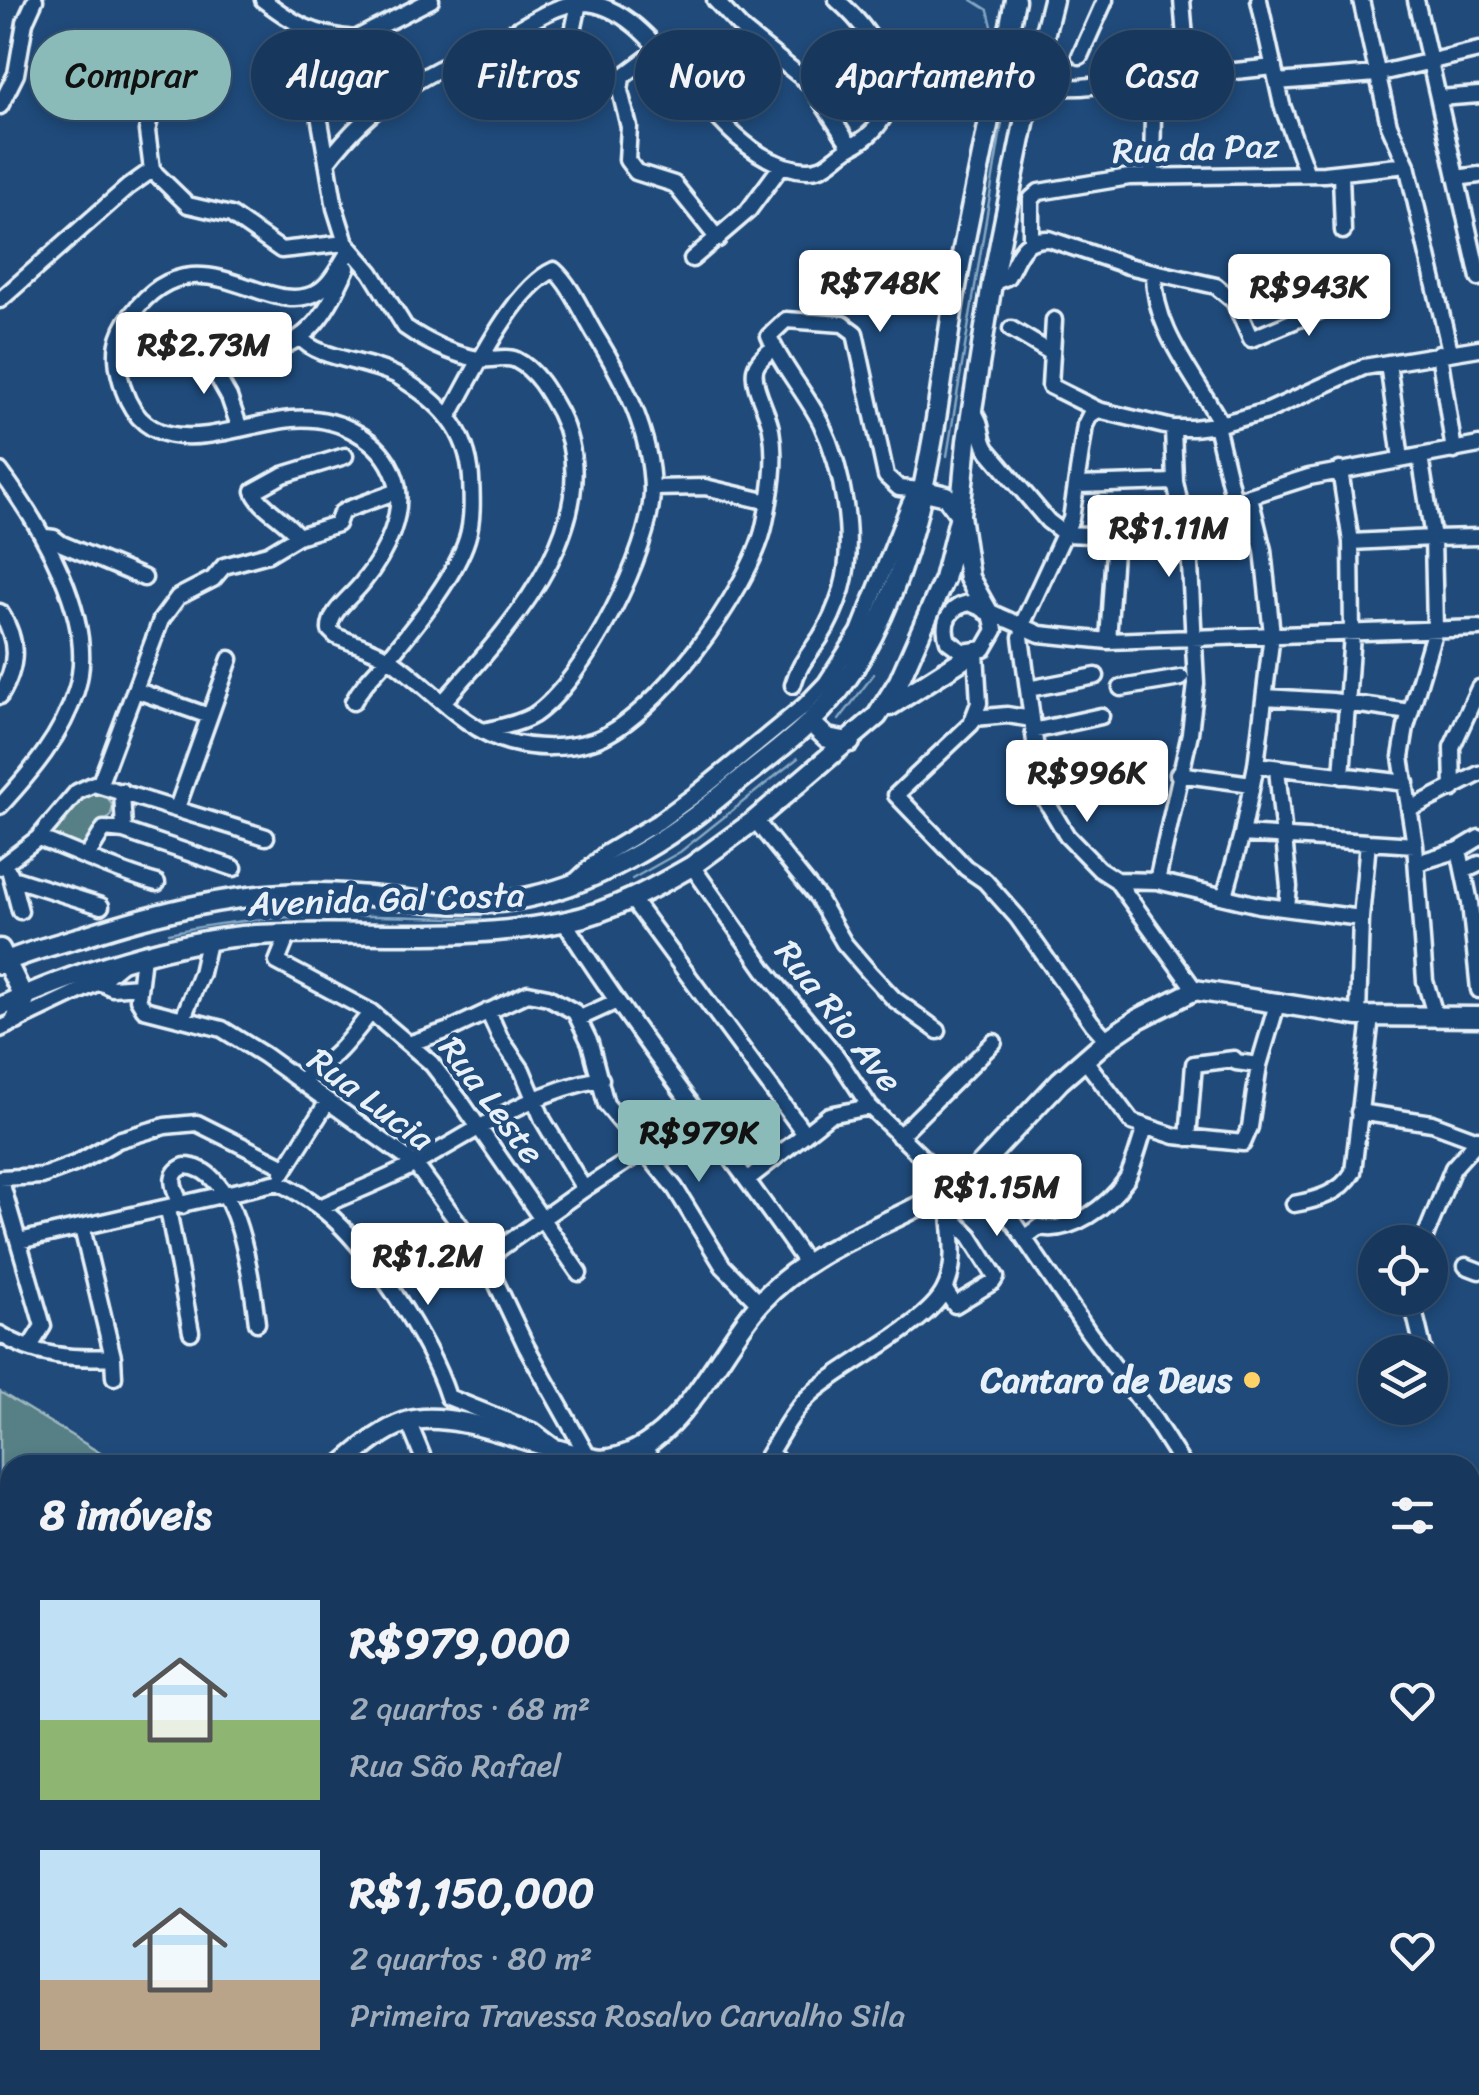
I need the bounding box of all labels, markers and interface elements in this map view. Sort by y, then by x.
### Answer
chip: Comprar [30,30,231,120]
chip: Alugar [251,30,423,120]
chip: Filtros [443,30,615,120]
chip: Novo [635,30,781,120]
chip: Apartamento [801,30,1070,120]
chip: Casa [1090,30,1234,120]
street label: Rua da Paz [1111,114,1282,182]
pin: R$748K [799,250,961,335]
text: R$748K [821,254,939,311]
pin: R$943K [1228,254,1390,339]
text: R$943K [1250,258,1368,315]
pin: R$2.73M [112,312,296,397]
text: R$2.73M [138,316,270,373]
pin: R$1.11M [1077,495,1261,580]
text: R$1.11M [1109,499,1229,556]
pin: R$996K [1006,740,1168,825]
text: R$996K [1028,744,1146,801]
street label: Avenida Gal Costa [246,863,526,935]
street label: Rua Rio Ave [759,925,919,1107]
street label: Rua Leste [422,1022,562,1178]
street label: Rua Lucia [294,1030,448,1168]
pin: R$979K [618,1100,780,1185]
text: R$979K [640,1104,758,1161]
pin: R$1.15M [905,1154,1089,1239]
text: R$1.15M [935,1158,1060,1215]
pin: R$1.2M [347,1223,509,1308]
map controls [1358,1225,1448,1425]
button: locate [1358,1225,1448,1315]
text: R$1.2M [373,1227,483,1284]
button: layers [1358,1335,1448,1425]
place label: Cantaro de Deus [980,1349,1233,1411]
marker: Cantaro de Deus [1241,1369,1263,1391]
text: 8 imóveis [40,1478,211,1552]
icon: filters [1385,1488,1440,1543]
text: R$979,000 [350,1606,570,1680]
icon: home [120,1640,240,1760]
icon: heart [1385,1673,1440,1728]
text: 2 quartos · 68 m² [350,1680,590,1737]
text: Rua São Rafael [350,1737,561,1794]
text: R$1,150,000 [350,1856,594,1930]
icon: home [120,1890,240,2010]
icon: heart [1385,1923,1440,1978]
text: 2 quartos · 80 m² [350,1930,592,1987]
text: Primeira Travessa Rosalvo Carvalho Sila [350,1987,905,2044]

